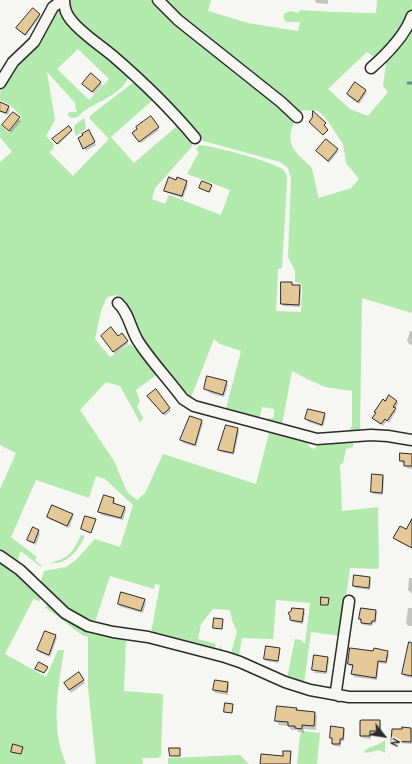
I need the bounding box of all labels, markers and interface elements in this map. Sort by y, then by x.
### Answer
north arrow [364,716,404,756]
text: N [387,736,402,749]

